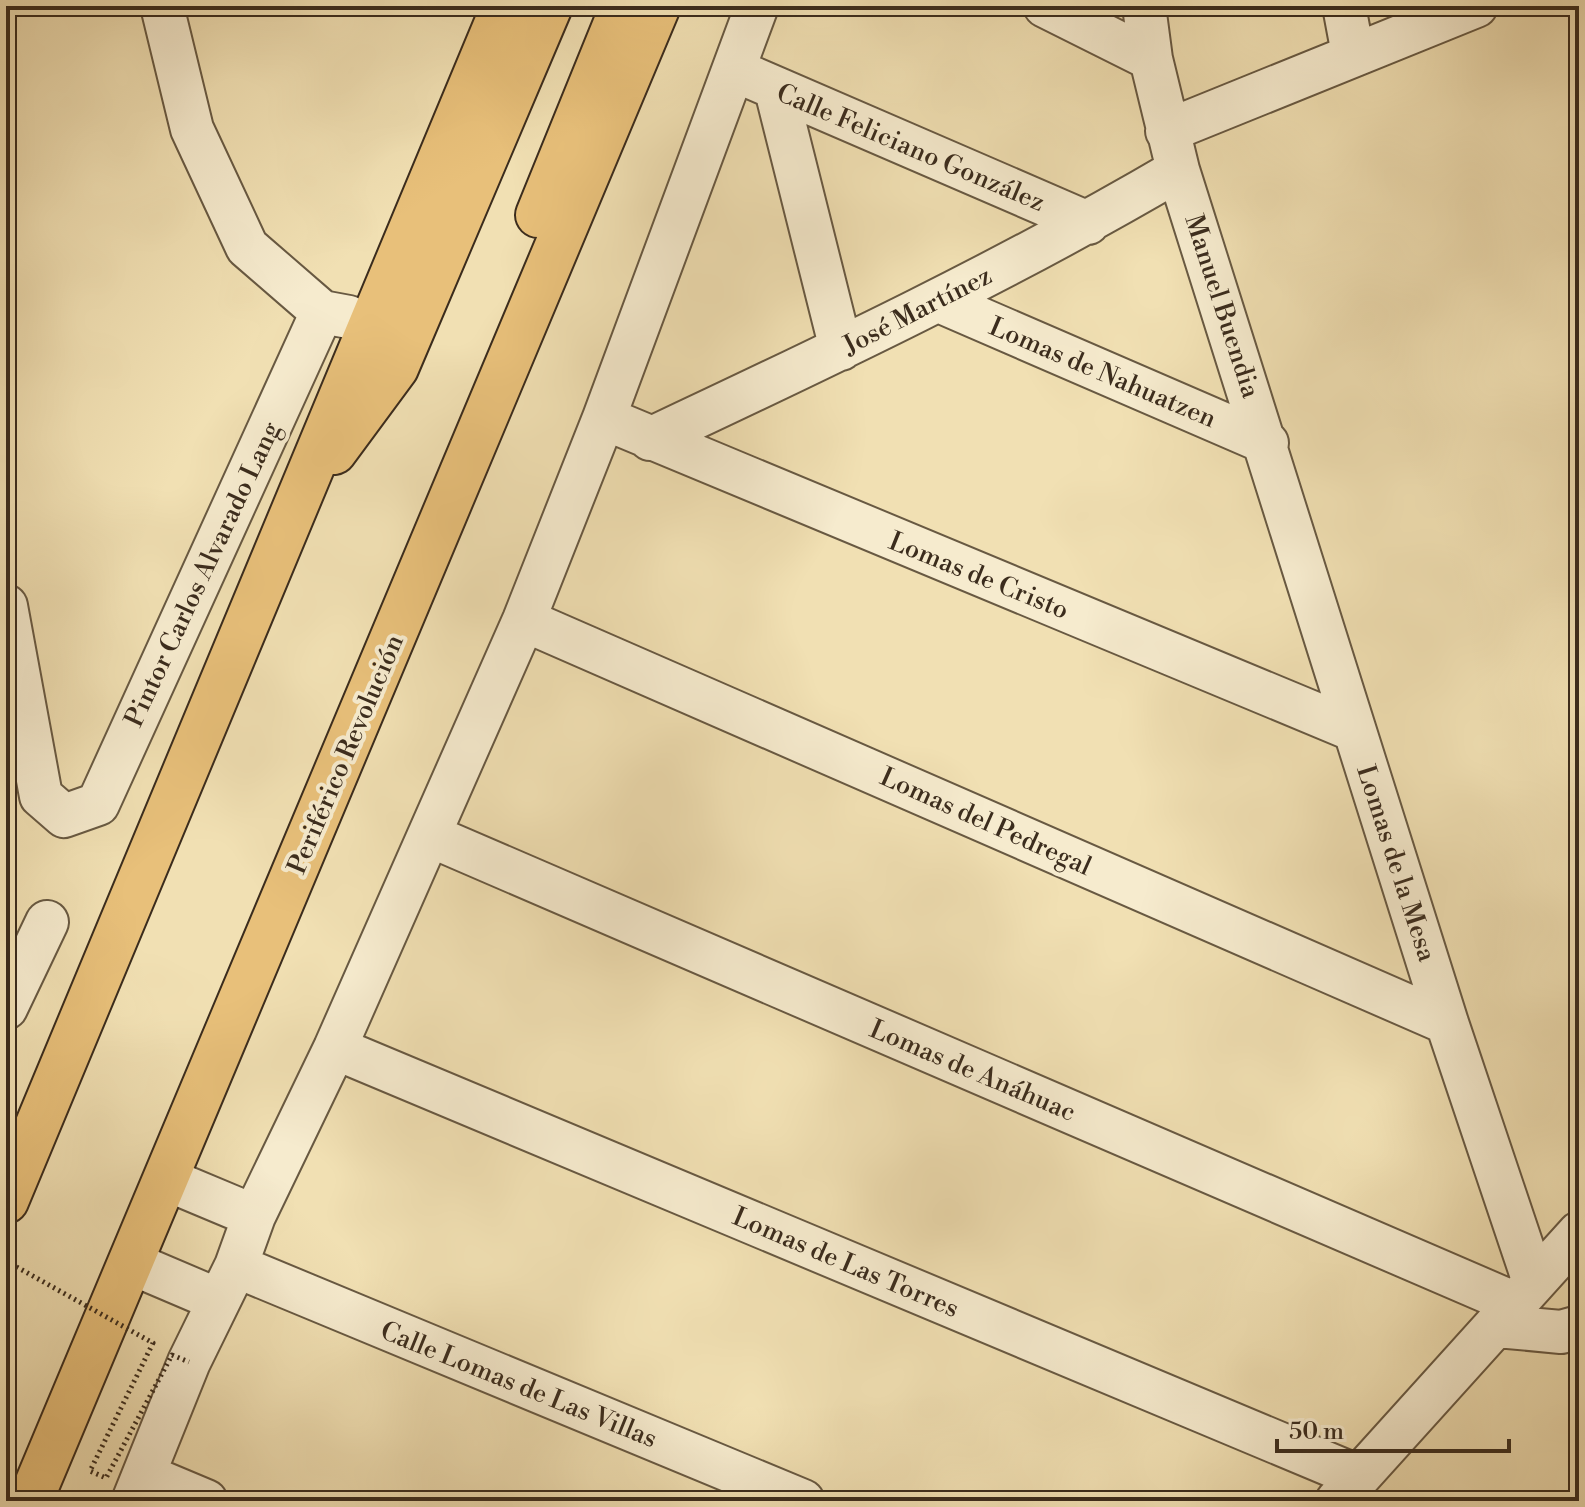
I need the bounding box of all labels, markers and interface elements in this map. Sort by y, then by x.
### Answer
street label: Calle Feliciano González [772,77,1049,219]
street label: Manuel Buendia [1177,211,1267,403]
street label: José Martínez [837,260,997,363]
street label: Lomas de Nahuatzen [984,311,1221,435]
street label: Pintor Carlos Alvarado Lang [118,416,288,732]
street label: Lomas de Cristo [884,525,1073,627]
street label: Periférico Revolución [281,630,411,879]
street label: Lomas del Pedregal [875,761,1096,883]
street label: Lomas de la Mesa [1349,761,1443,966]
street label: Lomas de Anáhuac [865,1013,1081,1129]
street label: Lomas de Las Torres [728,1201,964,1325]
street label: Calle Lomas de Las Villas [376,1315,662,1455]
scale bar [1277,1403,1509,1453]
text: 50 m [1289,1417,1344,1447]

